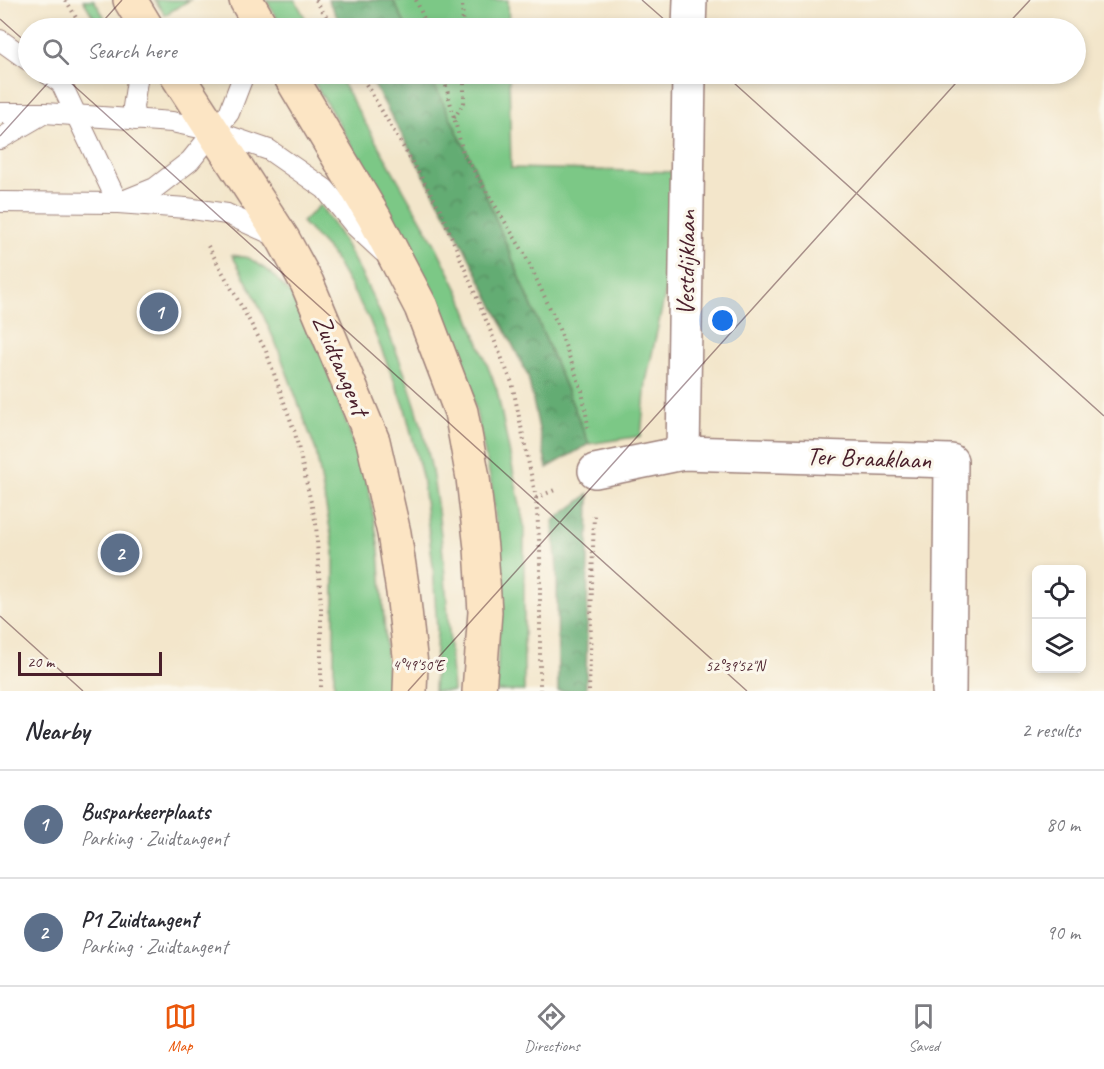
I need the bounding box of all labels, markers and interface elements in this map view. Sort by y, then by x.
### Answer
search box [18,18,1086,84]
icon: search [39,35,72,68]
text: Search here [87,37,177,65]
street label: Vestdijklaan [669,208,703,316]
pin: 1 [140,290,178,334]
your location [708,306,737,335]
street label: Zuidtangent [305,310,378,424]
street label: Ter Braaklaan [806,439,932,477]
pin: 2 [100,530,140,576]
map controls [1032,565,1086,673]
button: locate [1032,565,1086,619]
button: layers [1032,619,1086,673]
scale bar [18,649,162,676]
text: 20 m [27,652,54,672]
text: 4°49'50"E [392,656,446,675]
text: 52°39'52"N [705,657,768,676]
text: Nearby [24,714,89,747]
text: 2 results [1021,718,1080,743]
text: Busparkeerplaats [81,798,210,826]
text: 1 [39,812,48,837]
text: 80 m [1046,812,1080,837]
text: Parking · Zuidtangent [81,826,228,851]
text: P1 Zuidtangent [81,906,198,934]
text: 2 [39,920,48,945]
text: 90 m [1046,920,1080,945]
text: Parking · Zuidtangent [81,934,228,959]
tab: Map [164,1000,197,1056]
tab: Directions [524,1000,580,1056]
tab: Saved [907,1000,940,1056]

